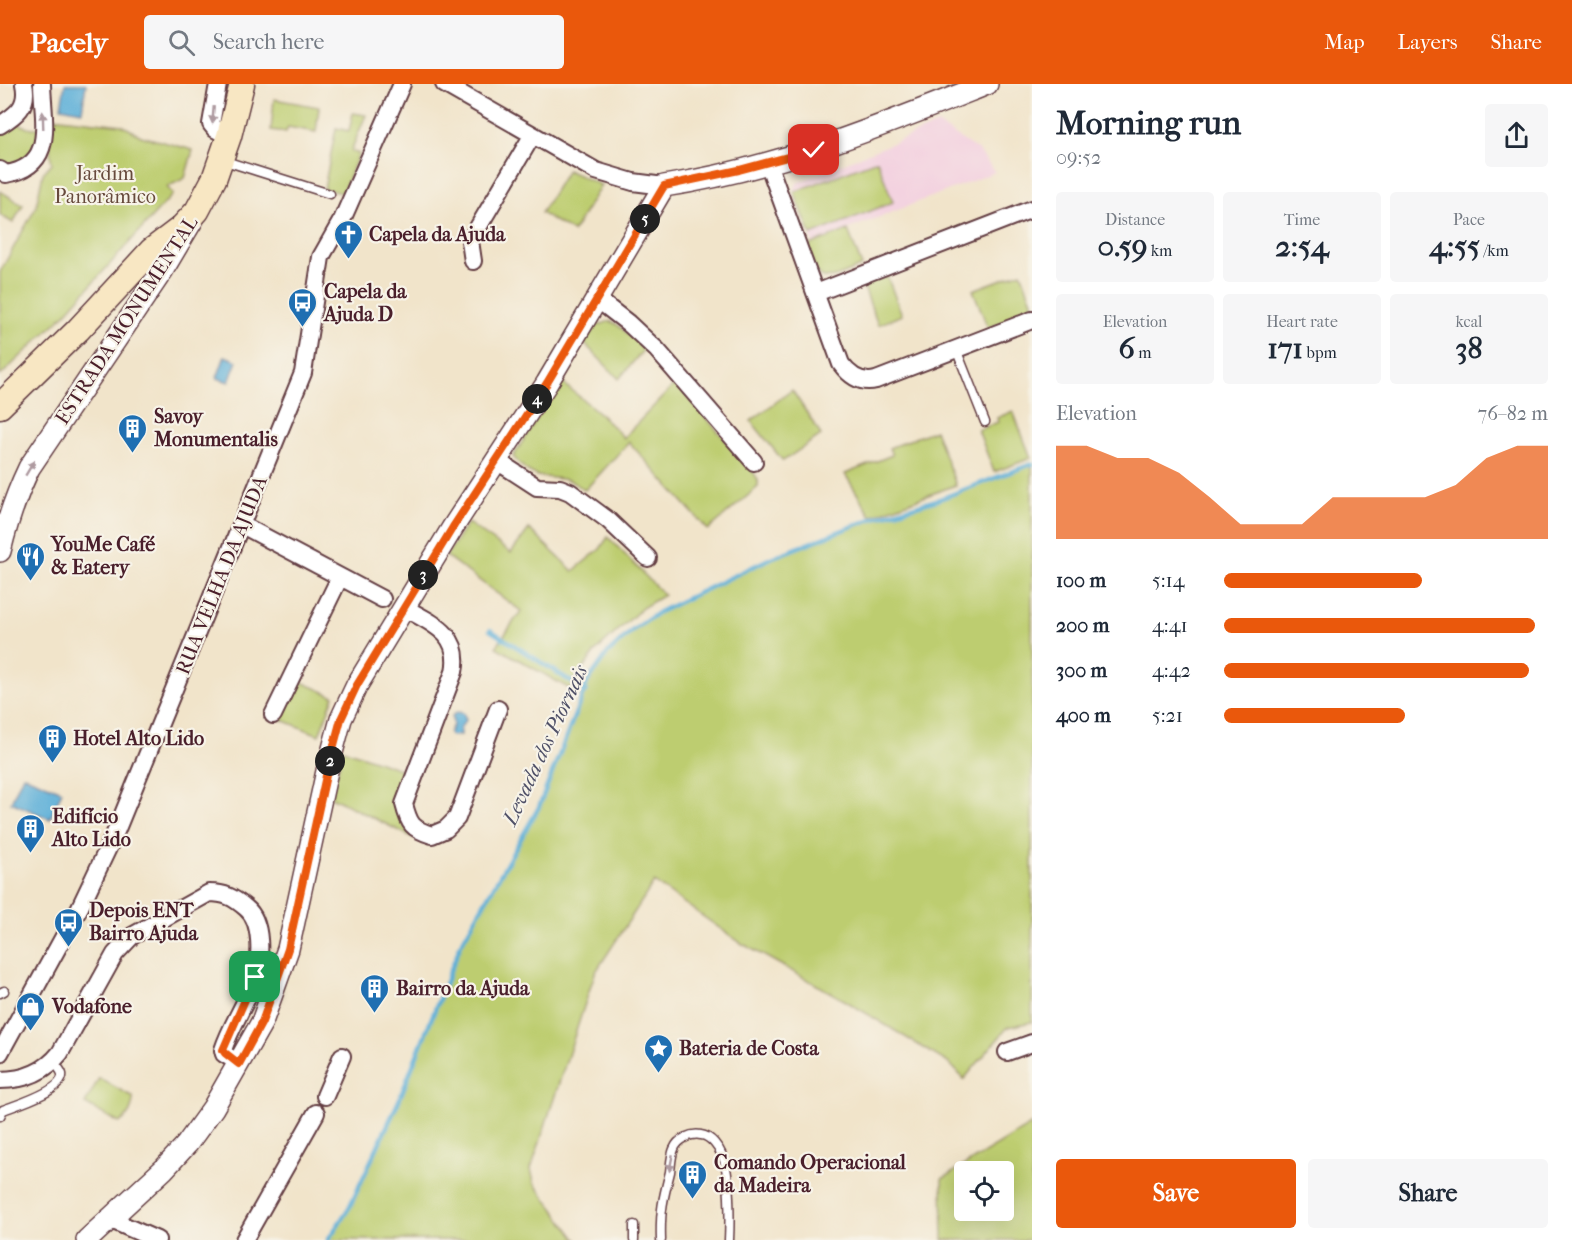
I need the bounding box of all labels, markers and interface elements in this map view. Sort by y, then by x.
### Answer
search box [144,15,564,69]
text: Pacely [30,26,108,59]
icon: search [165,26,198,59]
text: Search here [213,29,324,55]
text: Map [1324,30,1365,54]
text: Layers [1398,30,1457,54]
text: Share [1490,30,1542,54]
text: Morning run [1056,104,1241,143]
button: share [1485,104,1548,167]
one-way arrow [208,106,218,125]
one-way arrow [39,110,48,129]
pin [788,124,839,175]
icon: check [797,133,830,166]
text: 09:52 [1056,146,1101,169]
park label: Jardim Panorâmico [54,162,156,208]
pin: 5 [630,204,660,234]
text: 5 [642,209,648,228]
text: Distance [1105,210,1165,229]
text: Time [1284,210,1320,229]
text: Pace [1453,210,1485,229]
street label: ESTRADA MONUMENTAL [50,212,202,429]
church icon: Capela da Ajuda [332,218,364,260]
place label: Capela da Ajuda [369,223,506,246]
text: 0.59 [1098,229,1147,264]
text: 2:54 [1275,229,1329,264]
text: 4:55 [1429,229,1480,264]
text: km [1147,241,1172,260]
text: /km [1480,241,1509,260]
place label: Capela da Ajuda D [322,280,407,326]
bus stop icon: Capela da Ajuda D [287,286,319,328]
text: Elevation [1103,312,1167,331]
text: Heart rate [1266,312,1338,331]
text: kcal [1456,312,1482,331]
text: 6 [1119,331,1135,366]
text: 171 [1267,331,1303,366]
text: 38 [1455,331,1483,366]
text: m [1135,343,1151,362]
text: bpm [1303,343,1337,362]
pin: 4 [522,384,552,414]
text: 4 [532,389,542,408]
text: Elevation [1056,402,1137,425]
text: 76–82 m [1478,402,1548,425]
place label: Savoy Monumentalis [153,405,278,451]
building icon: Savoy Monumentalis [117,412,149,454]
one-way arrow [25,459,35,476]
street label: RUA VELHA DA AJUDA [171,471,272,678]
place label: YouMe Café & Eatery [50,533,155,579]
restaurant icon: YouMe Café & Eatery [14,540,46,582]
pin: 3 [408,560,438,590]
text: 3 [420,565,426,584]
text: 100 m [1056,569,1106,592]
text: 5:14 [1152,569,1184,592]
text: 200 m [1056,614,1109,637]
text: 4:41 [1152,614,1188,637]
text: 300 m [1056,659,1107,682]
text: 4:42 [1152,659,1191,682]
water label: Levada dos Piornais [497,661,593,831]
text: 400 m [1056,704,1111,727]
text: 5:21 [1152,704,1183,727]
building icon: Hotel Alto Lido [36,722,68,764]
place label: Hotel Alto Lido [73,727,204,750]
pin: 2 [315,746,345,776]
text: 2 [326,751,334,770]
place label: Edifício Alto Lido [50,805,131,851]
building icon: Edifício Alto Lido [15,812,47,854]
place label: Depois ENT Bairro Ajuda [89,899,199,945]
bus stop icon: Depois ENT Bairro Ajuda [52,906,84,948]
pin [229,951,280,1002]
icon: arrive [238,960,271,993]
building icon: Bairro da Ajuda [359,972,391,1014]
place label: Bairro da Ajuda [396,977,530,1000]
shop icon: Vodafone [15,990,47,1032]
place label: Vodafone [51,995,132,1018]
place icon: Bateria de Costa [642,1032,674,1074]
place label: Bateria de Costa [679,1037,819,1060]
place label: Comando Operacional da Madeira [714,1151,906,1197]
one-way arrow [666,1154,675,1173]
building icon: Comando Operacional da Madeira [677,1158,709,1200]
button: Save [1056,1159,1296,1228]
button: Share [1308,1159,1548,1228]
map controls [954,1161,1014,1221]
button: locate [954,1161,1014,1221]

